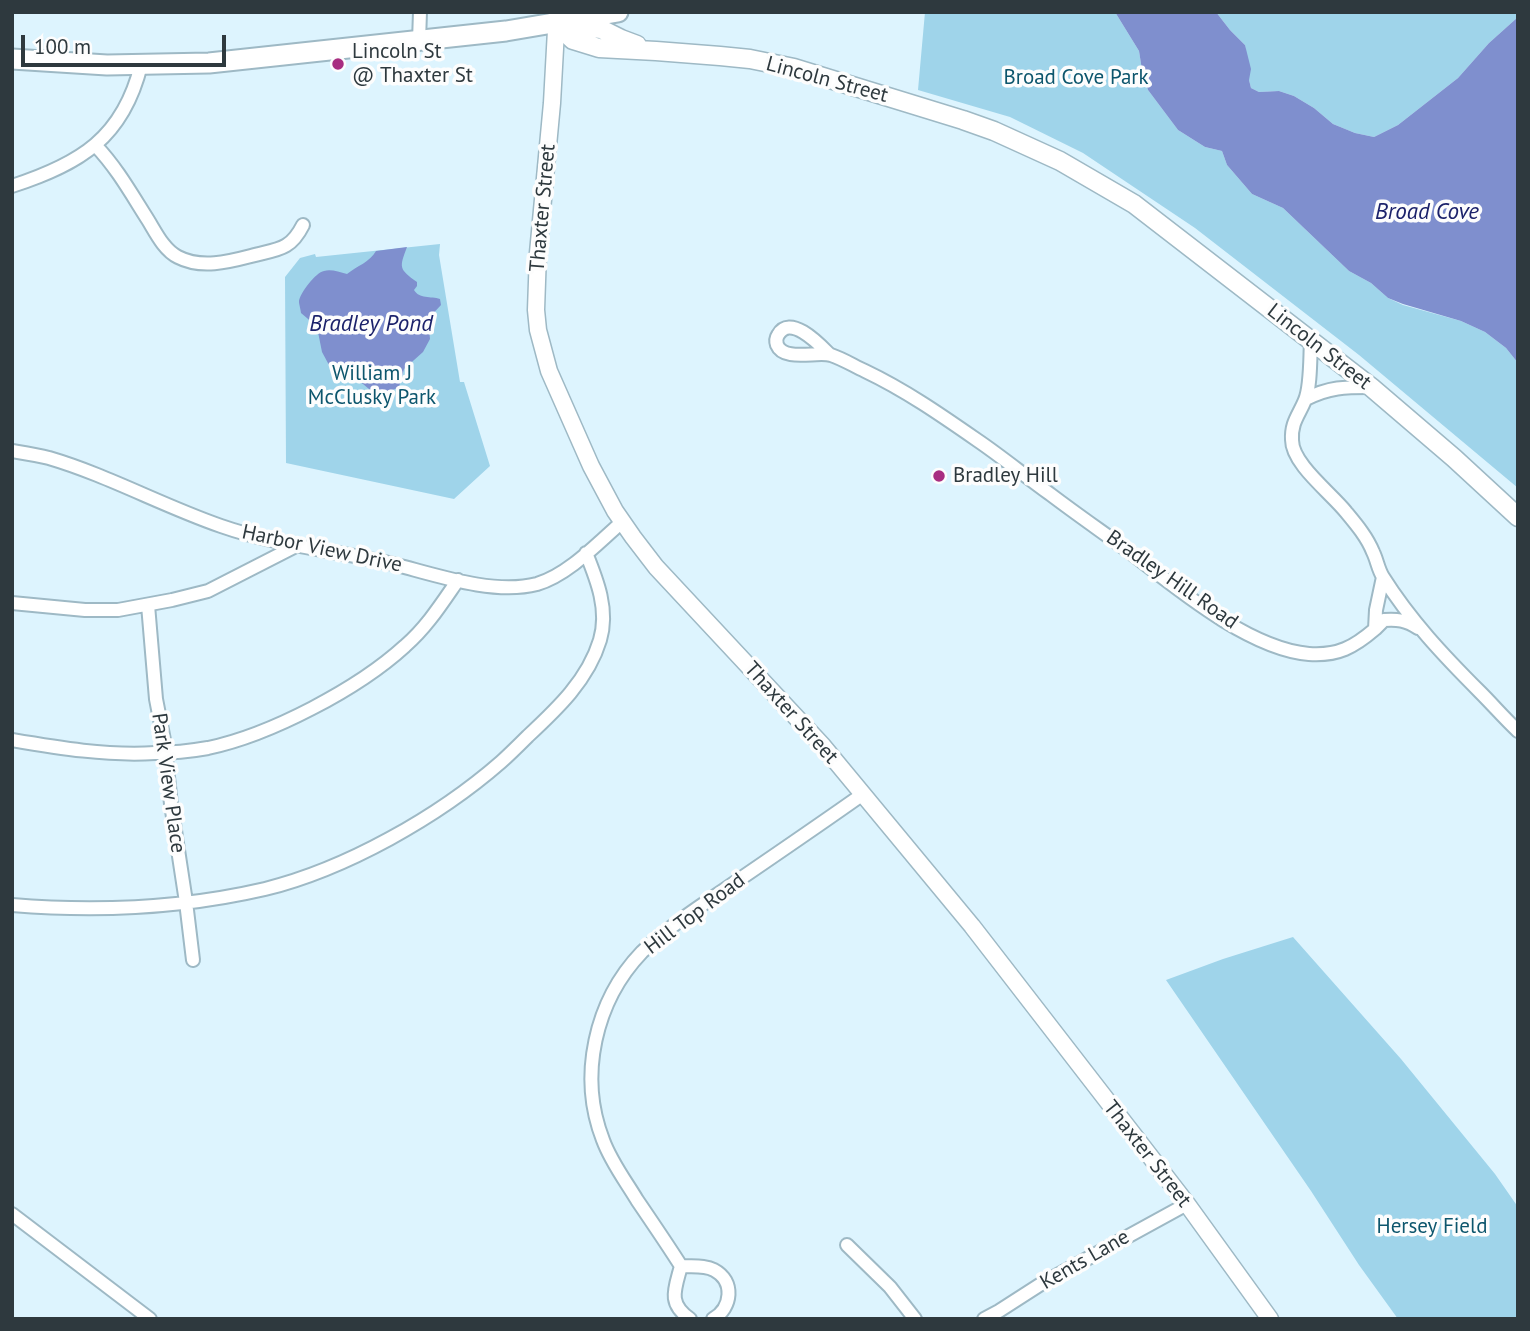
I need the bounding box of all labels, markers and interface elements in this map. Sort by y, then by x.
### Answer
scale bar [24,21,229,65]
text: 100 m [34,33,91,60]
place label: Lincoln St @ Thaxter St [352,39,473,89]
street label: Lincoln Street [763,52,891,108]
marker: Lincoln St @ Thaxter St [330,56,346,72]
park label: Broad Cove Park [1003,65,1149,91]
street label: Thaxter Street [525,143,561,273]
water label: Broad Cove [1375,198,1479,226]
street label: Lincoln Street [1262,299,1376,395]
water label: Bradley Pond [309,310,433,338]
park label: William J McClusky Park [308,361,436,411]
place label: Bradley Hill [953,463,1058,489]
marker: Bradley Hill [931,468,947,484]
street label: Harbor View Drive [240,520,404,578]
street label: Bradley Hill Road [1101,525,1243,635]
street label: Thaxter Street [739,657,843,769]
street label: Park View Place [146,711,190,855]
street label: Hill Top Road [640,868,750,960]
street label: Thaxter Street [1098,1096,1196,1212]
park label: Hersey Field [1377,1214,1487,1240]
street label: Kents Lane [1036,1224,1134,1296]

